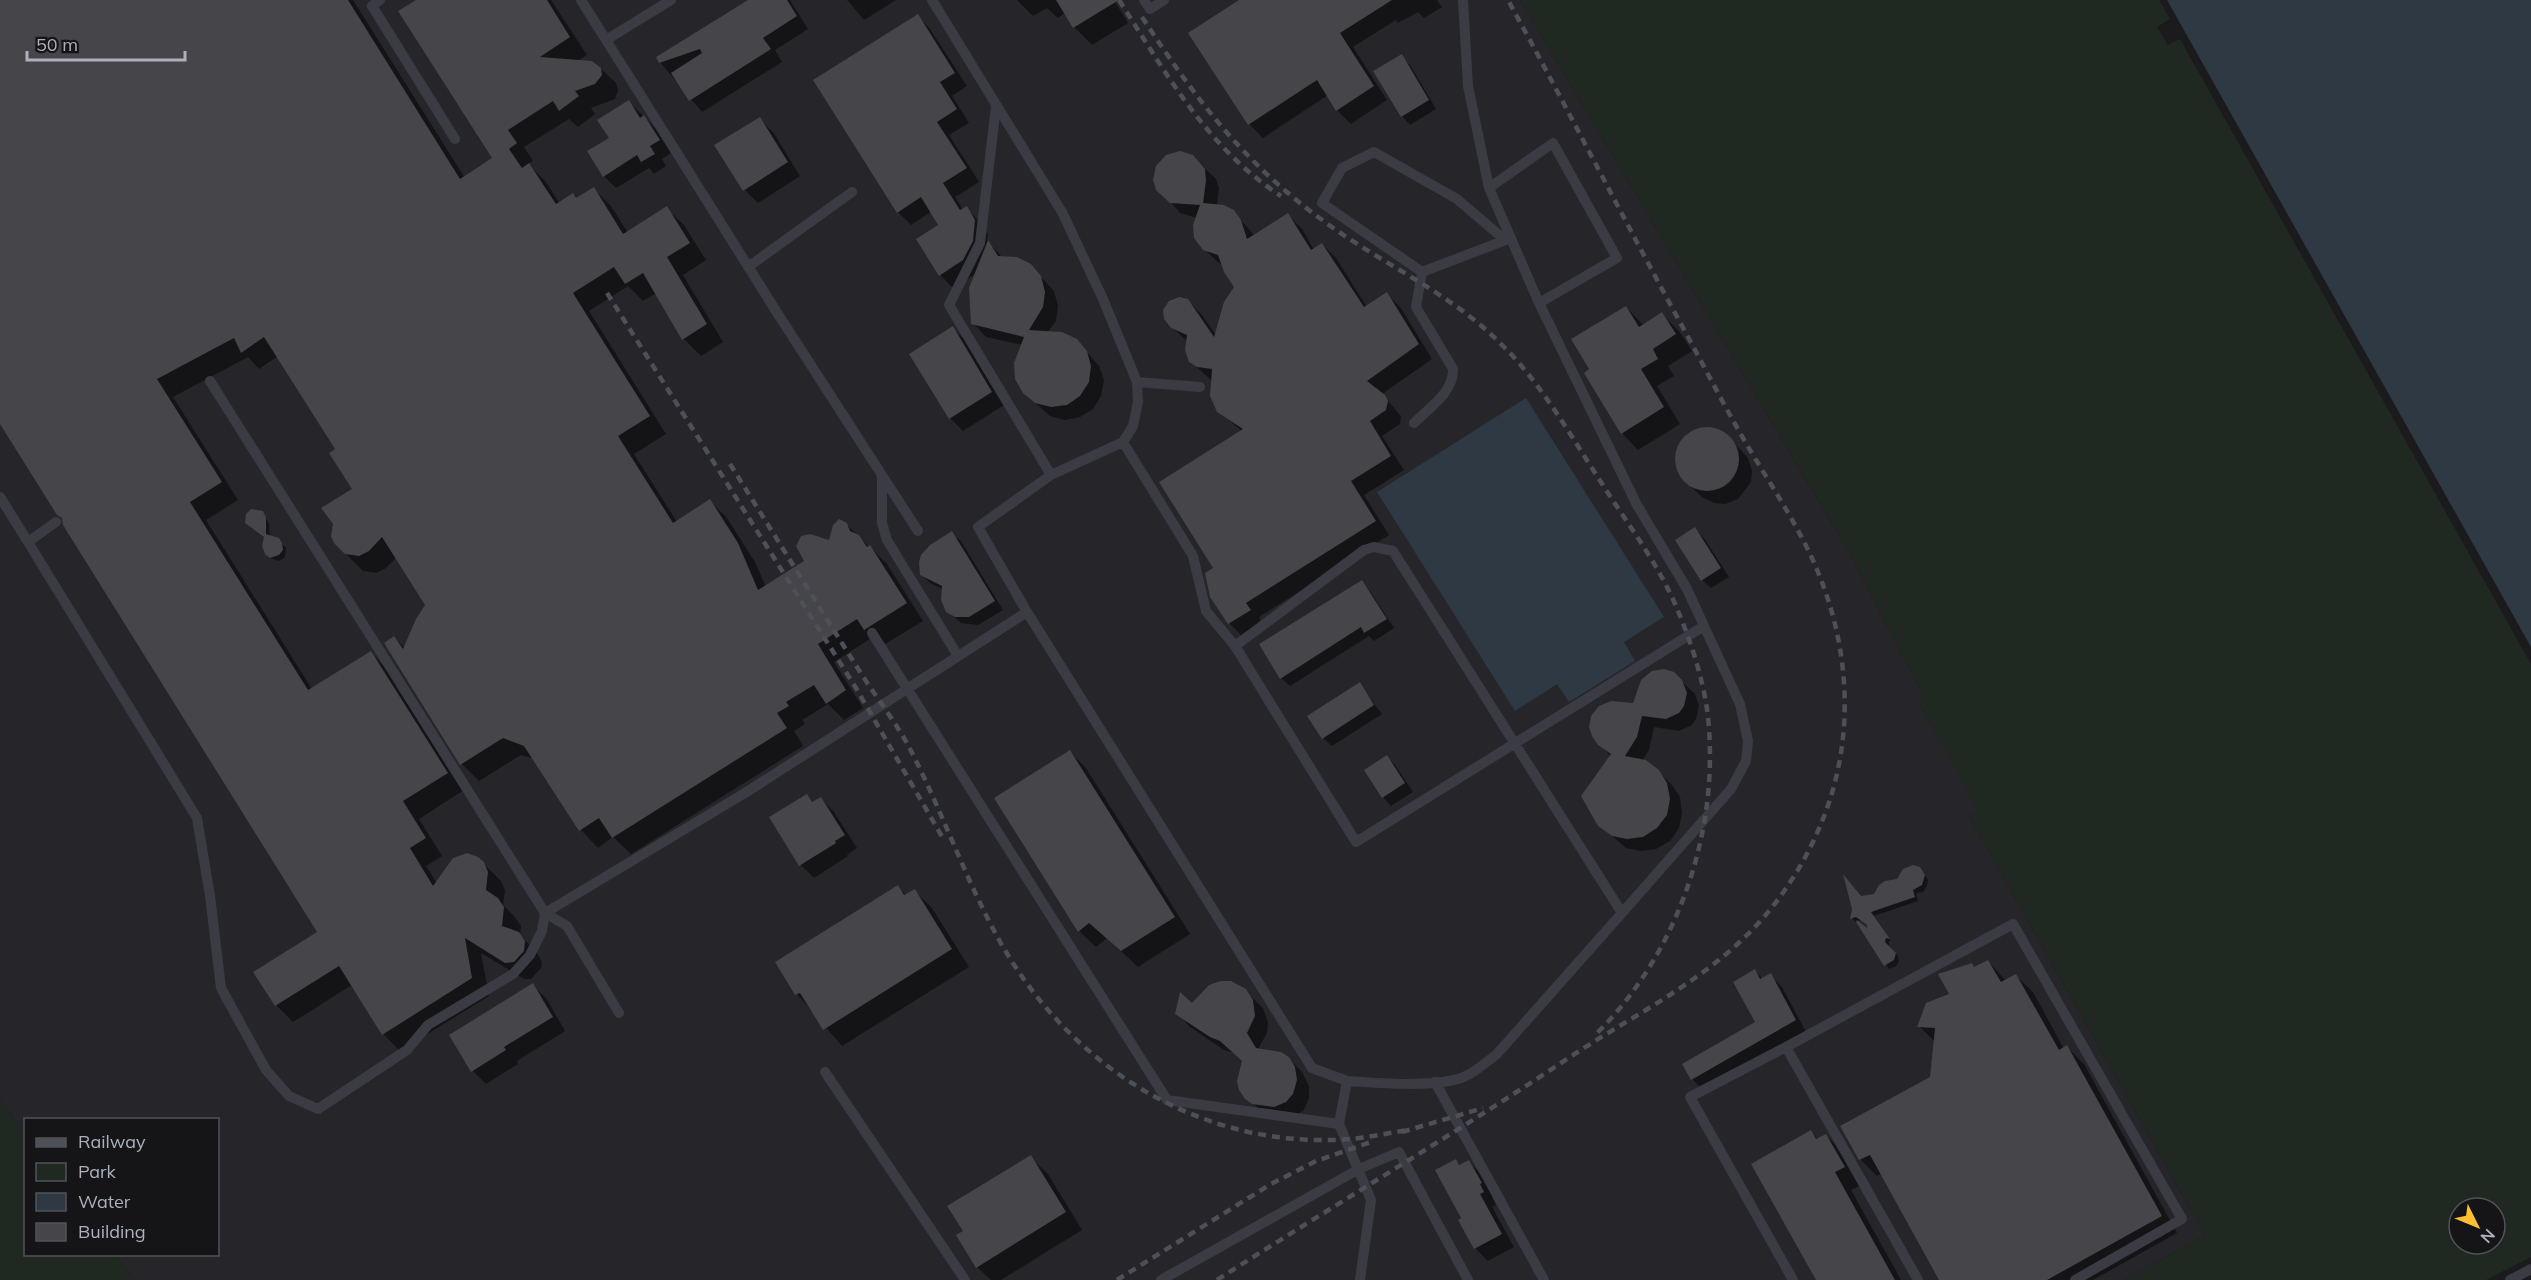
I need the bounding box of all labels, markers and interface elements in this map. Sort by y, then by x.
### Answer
scale bar [27,24,184,62]
text: 50 m [36,33,78,56]
legend [24,1118,219,1256]
text: Railway [78,1130,146,1153]
text: Park [78,1160,117,1183]
text: Water [78,1190,131,1213]
north arrow [2447,1196,2507,1256]
text: Building [78,1220,146,1243]
text: N [2477,1225,2499,1247]

